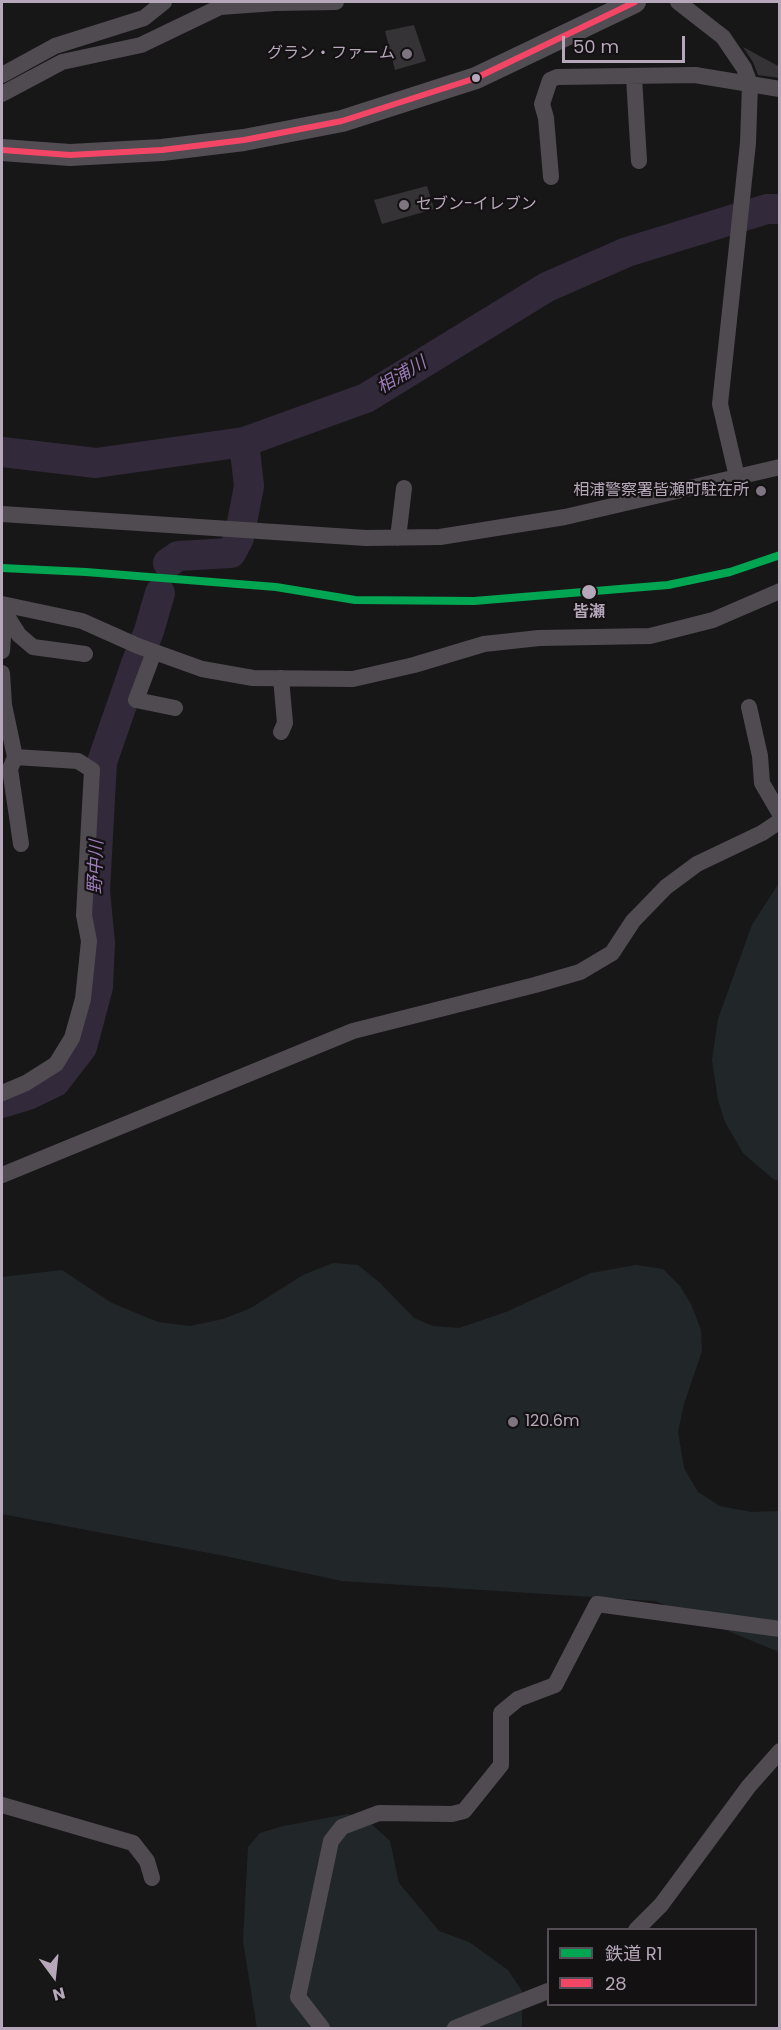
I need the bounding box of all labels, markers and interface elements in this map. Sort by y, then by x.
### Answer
scale bar [565,24,688,62]
text: 50 m [573,34,619,59]
place label: グラン・ファーム [267,44,395,64]
marker: グラン・ファーム [400,47,414,61]
unlabelled marker [470,72,482,84]
place label: セブン-イレブン [416,195,537,215]
marker: セブン-イレブン [397,198,411,212]
water label: 相浦川 [373,353,431,399]
place label: 相浦警察署皆瀬町駐在所 [573,481,749,501]
marker: 相浦警察署皆瀬町駐在所 [754,484,768,498]
marker: 皆瀬 [580,583,598,601]
place label: 皆瀬 [573,603,605,623]
water label: 野中川 [85,840,109,894]
place label: 120.6m [525,1412,579,1432]
marker: 120.6m [506,1415,520,1429]
legend [547,1928,757,2006]
text: 鉄道 R1 [605,1941,663,1966]
north arrow [24,1946,84,2006]
text: 28 [605,1971,627,1996]
text: N [50,1981,68,2007]

